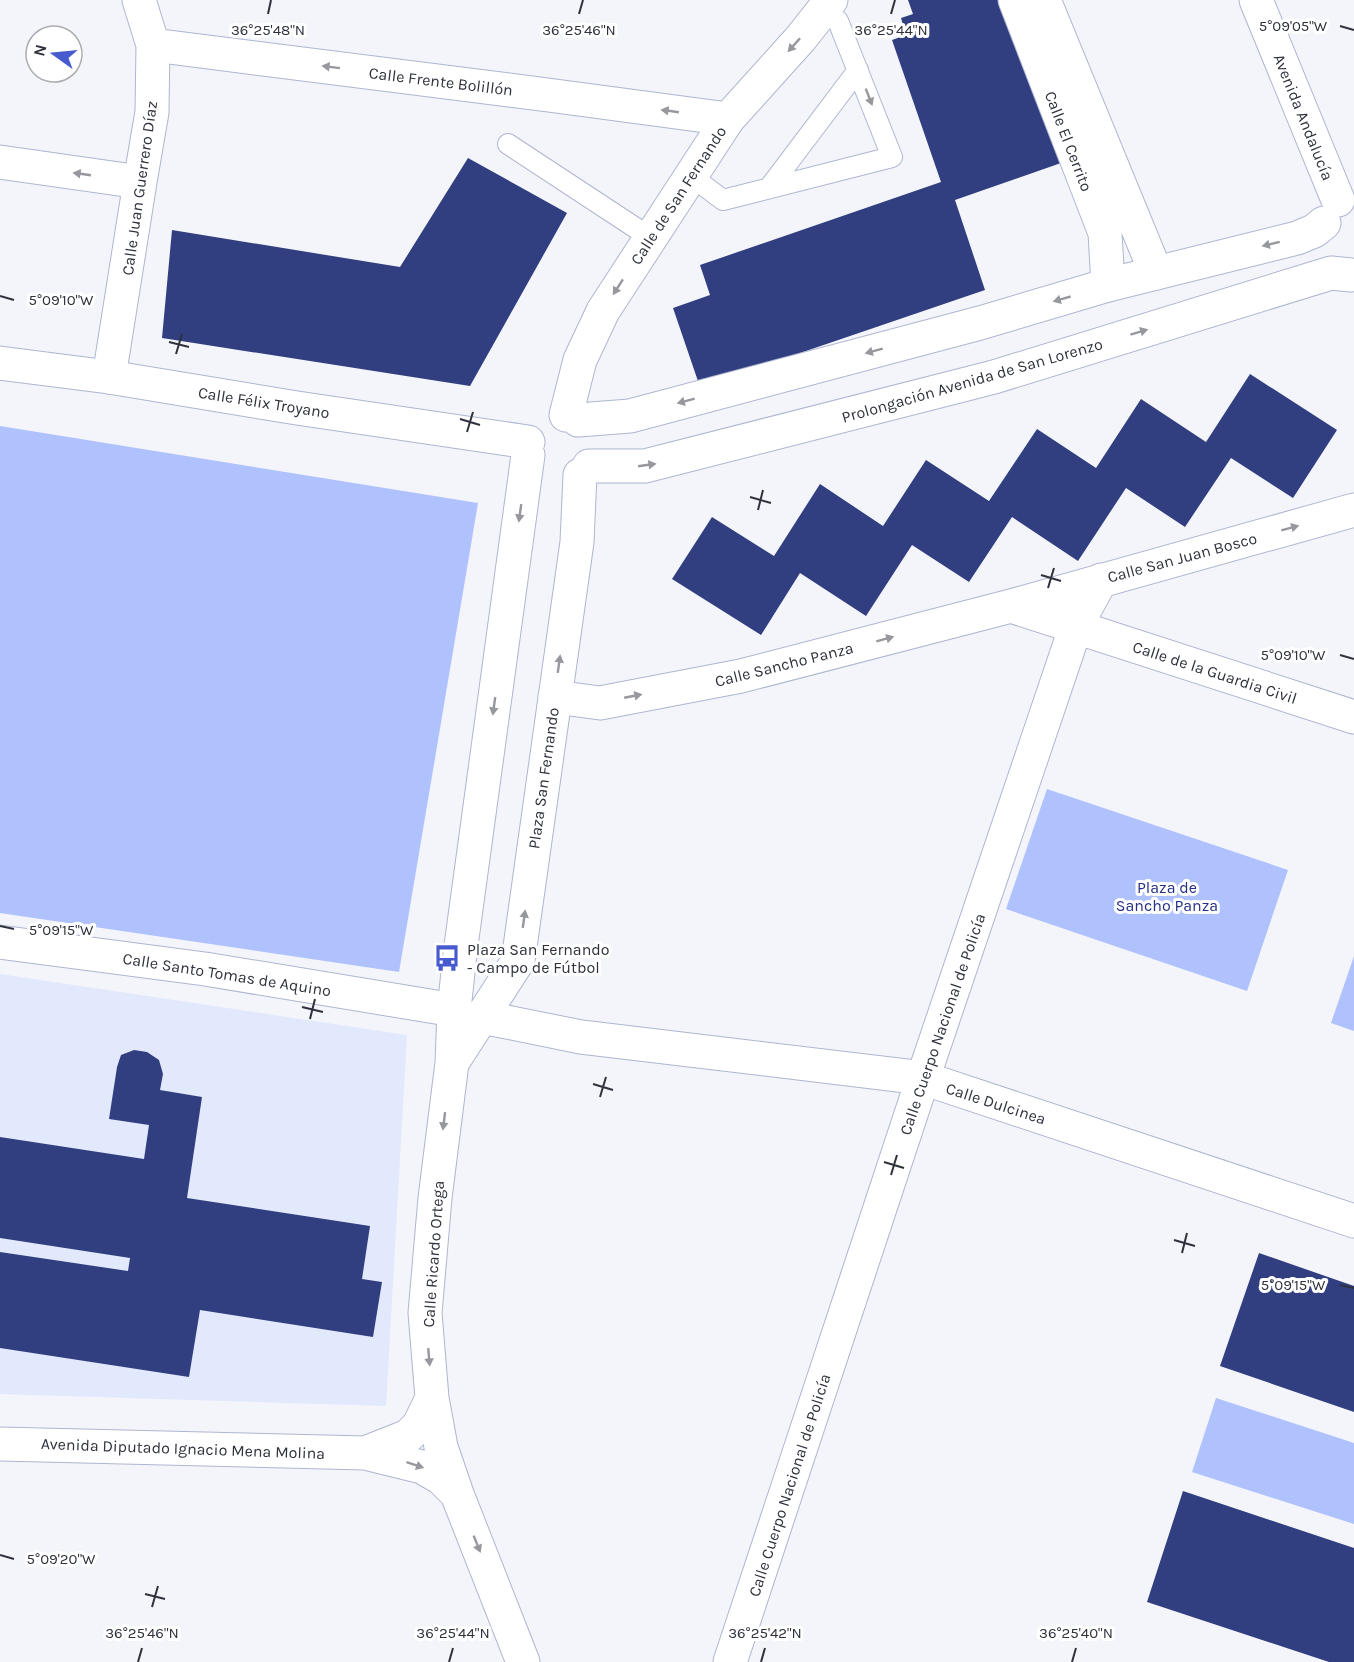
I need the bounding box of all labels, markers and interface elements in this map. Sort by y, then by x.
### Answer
text: 5°09'05"W [1259,17,1328,35]
text: 36°25'48"N [231,21,305,39]
text: 36°25'46"N [542,21,616,39]
text: 36°25'44"N [854,21,928,39]
north arrow [24,24,84,84]
one-way arrow [788,37,801,52]
text: N [29,42,51,58]
street label: Avenida Andalucía [1269,51,1338,183]
one-way arrow [321,63,340,72]
street label: Calle Frente Bolillón [368,63,514,100]
one-way arrow [864,88,874,106]
street label: Calle El Cerrito [1041,88,1096,194]
street label: Calle Juan Guerrero Díaz [118,100,161,277]
one-way arrow [660,107,679,116]
street label: Calle de San Fernando [627,122,730,268]
one-way arrow [72,169,91,178]
one-way arrow [1262,240,1280,250]
one-way arrow [613,279,624,296]
text: 5°09'10"W [28,291,94,309]
one-way arrow [1053,295,1071,304]
one-way arrow [1130,327,1148,337]
street label: Prolongación Avenida de San Lorenzo [839,334,1105,427]
one-way arrow [865,347,883,356]
street label: Calle Félix Troyano [197,383,331,422]
one-way arrow [677,397,695,407]
one-way arrow [638,460,657,469]
one-way arrow [515,504,525,523]
one-way arrow [1281,523,1299,532]
street label: Calle San Juan Bosco [1105,528,1259,587]
one-way arrow [875,633,894,643]
street label: Calle de la Guardia Civil [1130,637,1299,708]
street label: Calle Sancho Panza [713,638,855,691]
text: 5°09'10"W [1260,646,1326,664]
one-way arrow [555,654,564,673]
one-way arrow [624,691,643,700]
one-way arrow [489,697,498,716]
street label: Plaza San Fernando [524,706,563,850]
park label: Plaza de Sancho Panza [1116,878,1218,915]
one-way arrow [519,910,528,929]
street label: Calle Cuerpo Nacional de Policía [895,911,989,1138]
text: 5°09'15"W [29,921,94,939]
place label: Plaza San Fernando - Campo de Fútbol [467,940,610,977]
bus stop icon: Plaza San Fernando - Campo de Fútbol [432,943,462,973]
street label: Calle Santo Tomas de Aquino [121,949,332,1000]
street label: Calle Dulcinea [943,1078,1048,1129]
one-way arrow [440,1111,449,1130]
street label: Calle Ricardo Ortega [419,1180,448,1328]
text: 5°09'15"W [1261,1276,1326,1294]
one-way arrow [424,1347,434,1366]
street label: Calle Cuerpo Nacional de Policía [744,1371,835,1599]
street label: Avenida Diputado Ignacio Mena Molina [41,1434,325,1463]
one-way arrow [406,1461,424,1470]
one-way arrow [472,1536,482,1554]
text: 5°09'20"W [27,1550,96,1568]
text: 36°25'46"N [105,1624,179,1642]
text: 36°25'44"N [416,1624,490,1642]
text: 36°25'42"N [728,1624,802,1642]
text: 36°25'40"N [1039,1624,1113,1642]

